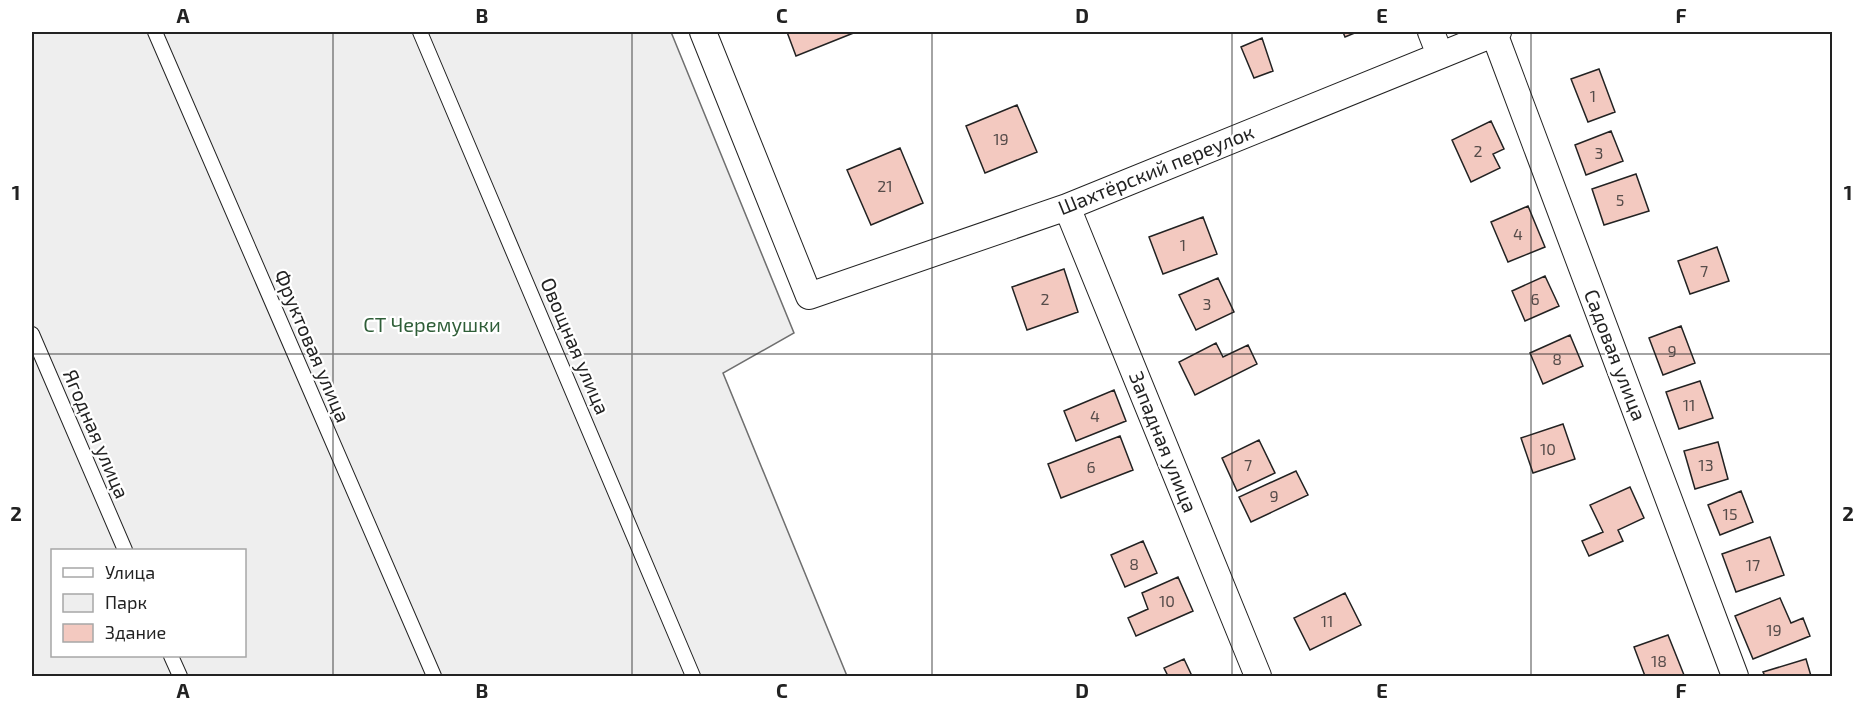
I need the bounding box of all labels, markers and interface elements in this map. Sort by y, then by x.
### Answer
text: A [176,3,190,27]
text: B [476,3,488,27]
text: C [776,3,788,27]
text: D [1075,3,1089,27]
text: E [1376,3,1388,27]
text: F [1675,3,1687,27]
house number: 1 [1590,86,1596,105]
street label: Шахтёрский переулок [1054,119,1258,220]
house number: 19 [993,129,1009,148]
house number: 2 [1474,141,1483,160]
house number: 3 [1595,143,1603,162]
house number: 21 [877,176,893,195]
text: 1 [12,180,20,204]
text: 1 [1844,180,1852,204]
house number: 5 [1616,190,1624,209]
house number: 4 [1513,224,1523,243]
house number: 1 [1180,235,1186,254]
house number: 7 [1700,261,1708,280]
street label: Фруктовая улица [269,266,356,426]
street label: Овощная улица [535,274,616,418]
street label: Садовая улица [1579,286,1652,424]
house number: 2 [1041,289,1050,308]
house number: 6 [1530,289,1540,308]
house number: 3 [1203,294,1211,313]
park label: СТ Черемушки [363,312,501,337]
house number: 9 [1667,341,1677,360]
house number: 8 [1552,349,1562,368]
street label: Ягодная улица [58,365,135,502]
street label: Западная улица [1124,368,1203,516]
house number: 11 [1683,395,1695,414]
house number: 4 [1090,406,1100,425]
house number: 10 [1540,439,1556,458]
house number: 7 [1244,455,1252,474]
house number: 13 [1698,455,1714,474]
house number: 6 [1086,457,1096,476]
house number: 9 [1269,486,1279,505]
text: 2 [10,501,22,525]
text: 2 [1842,501,1854,525]
house number: 15 [1723,504,1737,523]
legend [51,549,246,657]
house number: 8 [1129,554,1139,573]
house number: 17 [1746,555,1760,574]
text: Улица [105,561,155,583]
text: Парк [105,591,147,613]
house number: 10 [1159,591,1175,610]
house number: 11 [1321,611,1333,630]
house number: 19 [1766,620,1782,639]
text: Здание [105,621,166,643]
house number: 18 [1651,651,1667,670]
text: A [176,678,190,702]
text: B [476,678,488,702]
text: C [776,678,788,702]
text: D [1075,678,1089,702]
text: E [1376,678,1388,702]
text: F [1675,678,1687,702]

